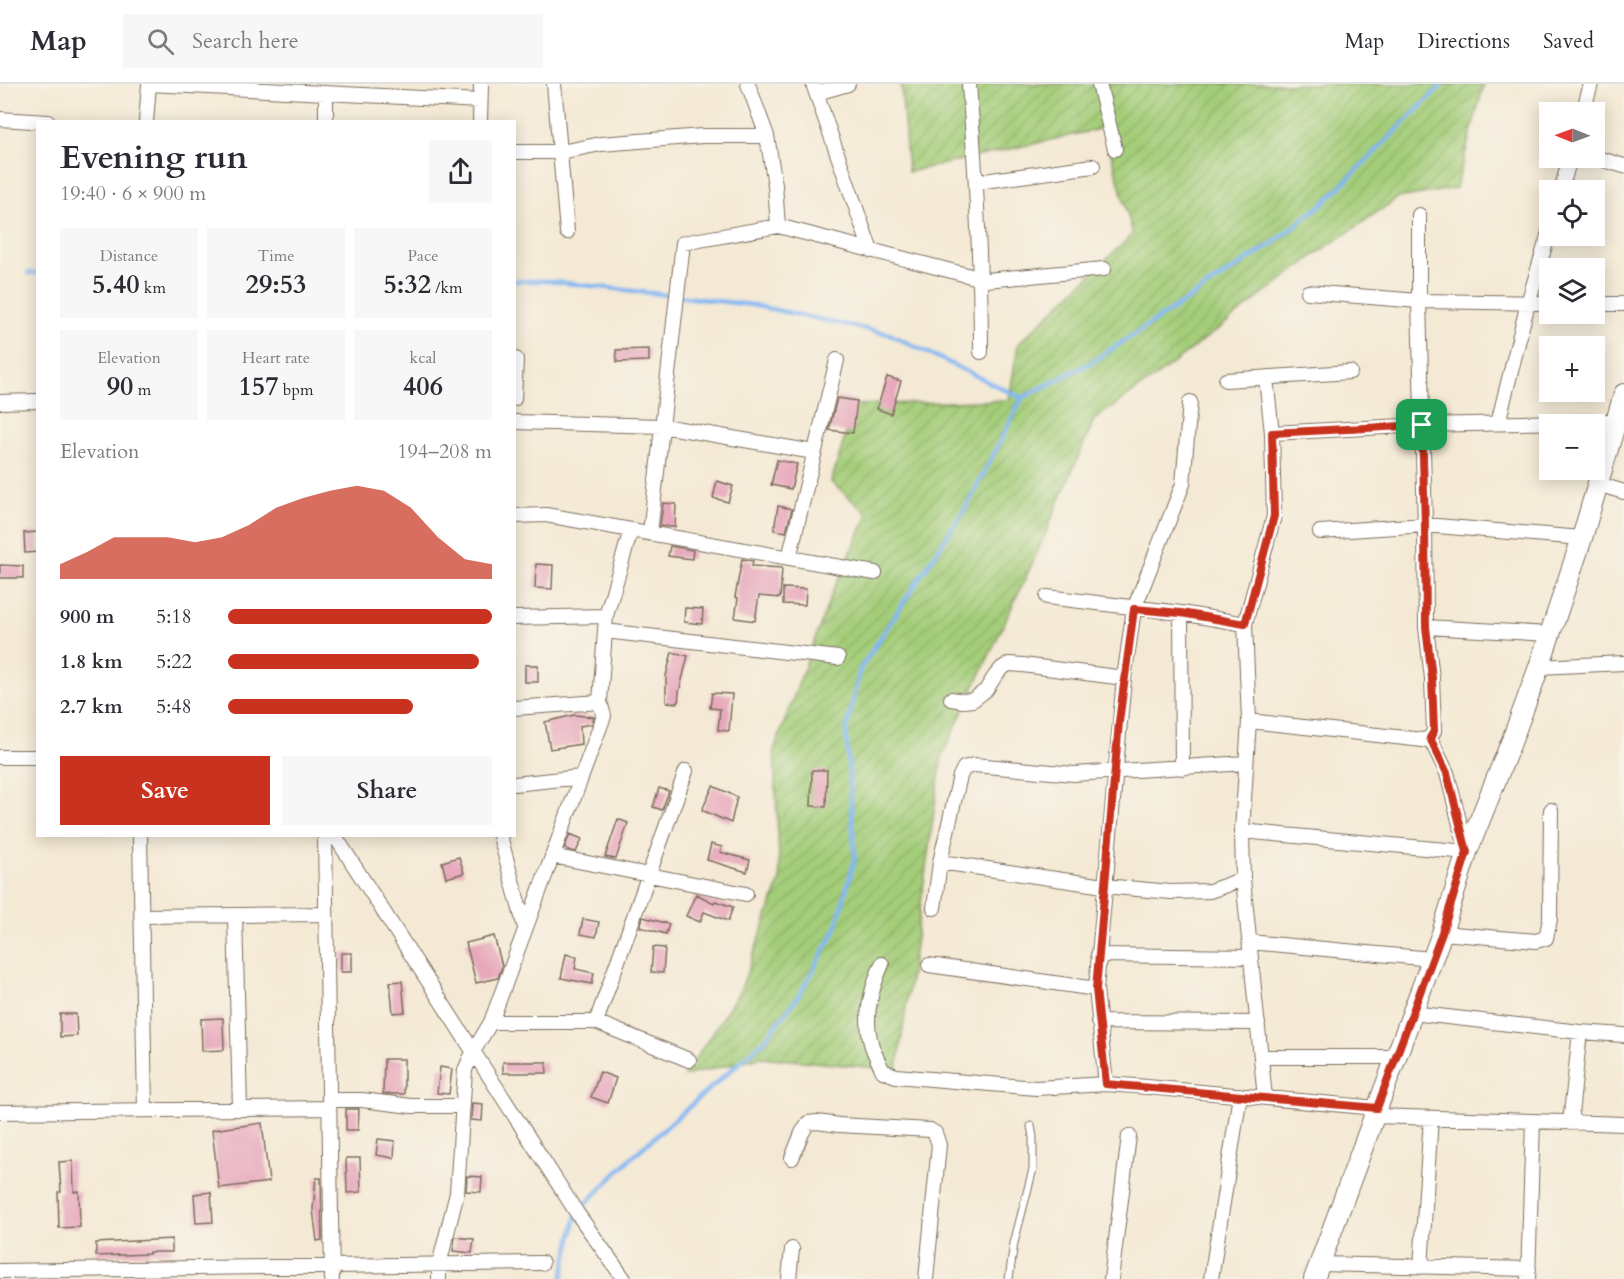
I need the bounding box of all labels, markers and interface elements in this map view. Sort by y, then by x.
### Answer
search box [123,14,543,68]
text: Map [30,22,87,60]
icon: search [144,25,177,58]
text: Search here [192,26,299,56]
text: Map [1344,27,1384,56]
text: Directions [1417,27,1510,56]
text: Saved [1543,27,1594,56]
north arrow [1539,102,1605,168]
map controls [1539,102,1605,480]
text: Evening run [60,135,248,180]
button: share [429,140,492,203]
text: 19:40 · 6 × 900 m [60,180,206,207]
button: locate [1539,180,1605,246]
text: Distance [100,245,158,267]
text: Time [257,245,295,267]
text: Pace [408,245,438,267]
button: layers [1539,258,1605,324]
text: 5.40 [92,267,140,302]
text: 29:53 [246,267,306,302]
text: 5:32 [383,267,431,302]
text: km [140,277,166,299]
text: /km [431,277,463,299]
button: + [1539,336,1605,402]
text: Elevation [97,347,161,369]
text: Heart rate [242,347,310,369]
text: kcal [410,347,436,369]
text: 90 [107,369,133,404]
text: 157 [239,369,279,404]
text: 406 [403,369,443,404]
text: m [133,379,151,401]
text: bpm [279,379,313,401]
pin [1396,399,1447,450]
icon: arrive [1405,408,1438,441]
button: − [1539,414,1605,480]
text: Elevation [60,438,139,465]
text: 194–208 m [397,438,492,465]
text: 900 m [60,603,115,630]
text: 5:18 [156,603,192,630]
text: 1.8 km [60,648,123,675]
text: 5:22 [156,648,192,675]
text: 2.7 km [60,693,123,720]
text: 5:48 [156,693,192,720]
button: Save [60,756,270,825]
button: Share [282,756,492,825]

